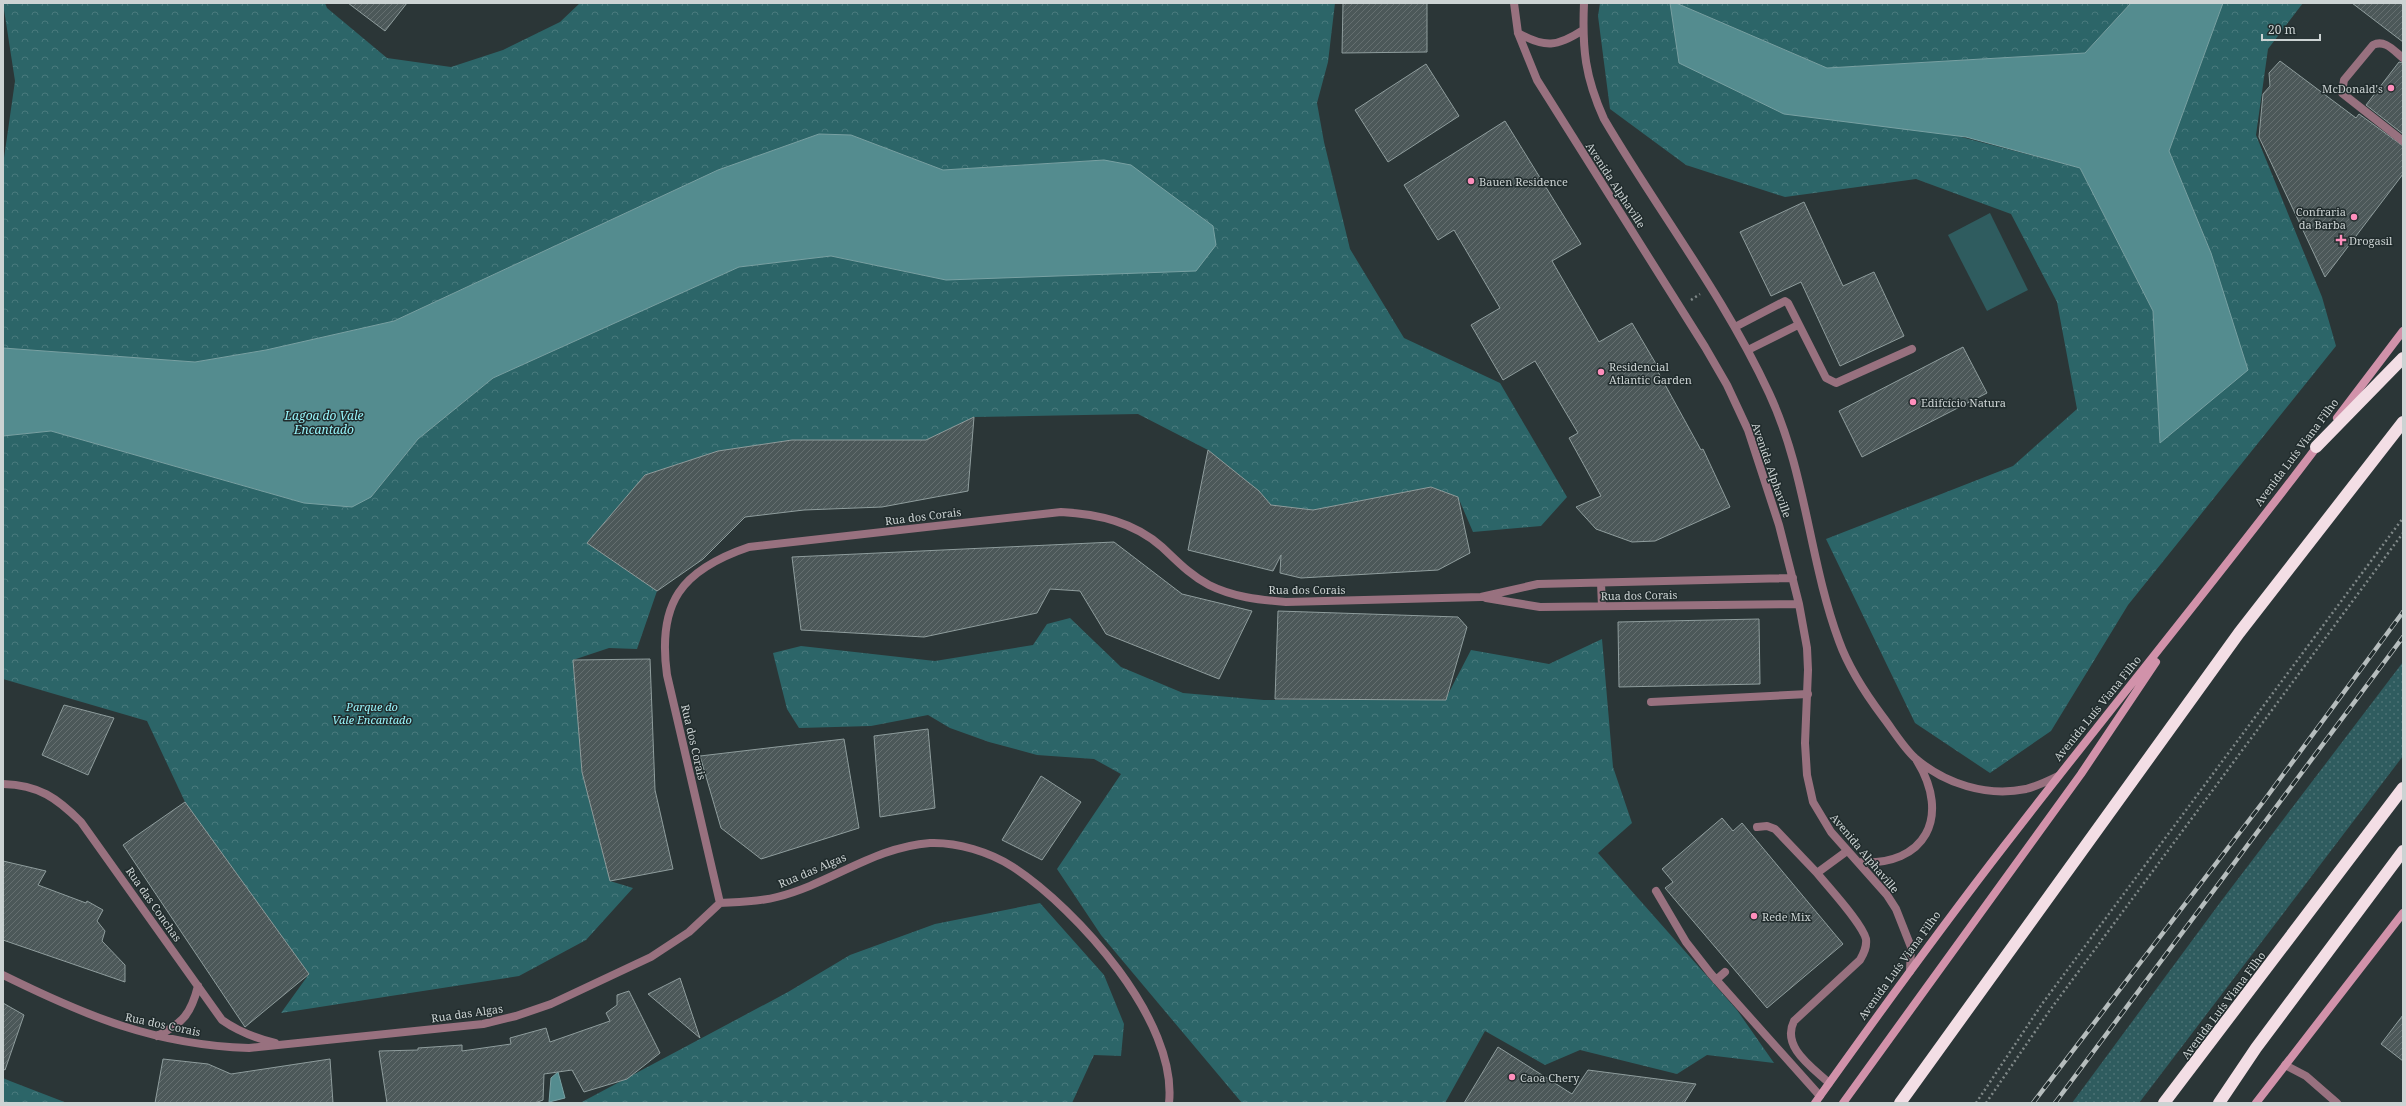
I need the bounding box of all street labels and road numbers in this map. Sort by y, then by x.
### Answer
street label: Avenida Alphaville [1583,139,1649,231]
street label: Avenida Luís Viana Filho [2251,395,2341,509]
street label: Avenida Alphaville [1749,421,1795,520]
street label: Rua dos Corais [884,504,962,528]
street label: Rua dos Corais [1269,582,1345,597]
street label: Rua dos Corais [1600,587,1678,603]
street label: Avenida Luís Viana Filho [2050,652,2144,764]
street label: Rua dos Corais [678,703,710,781]
street label: Avenida Alphaville [1827,810,1903,896]
street label: Rua das Algas [776,849,848,891]
street label: Rua das Conchas [123,864,185,944]
street label: Avenida Luís Viana Filho [1854,908,1944,1022]
street label: Avenida Luís Viana Filho [2178,948,2268,1062]
street label: Rua das Algas [430,1001,504,1025]
street label: Rua dos Corais [124,1009,202,1039]

